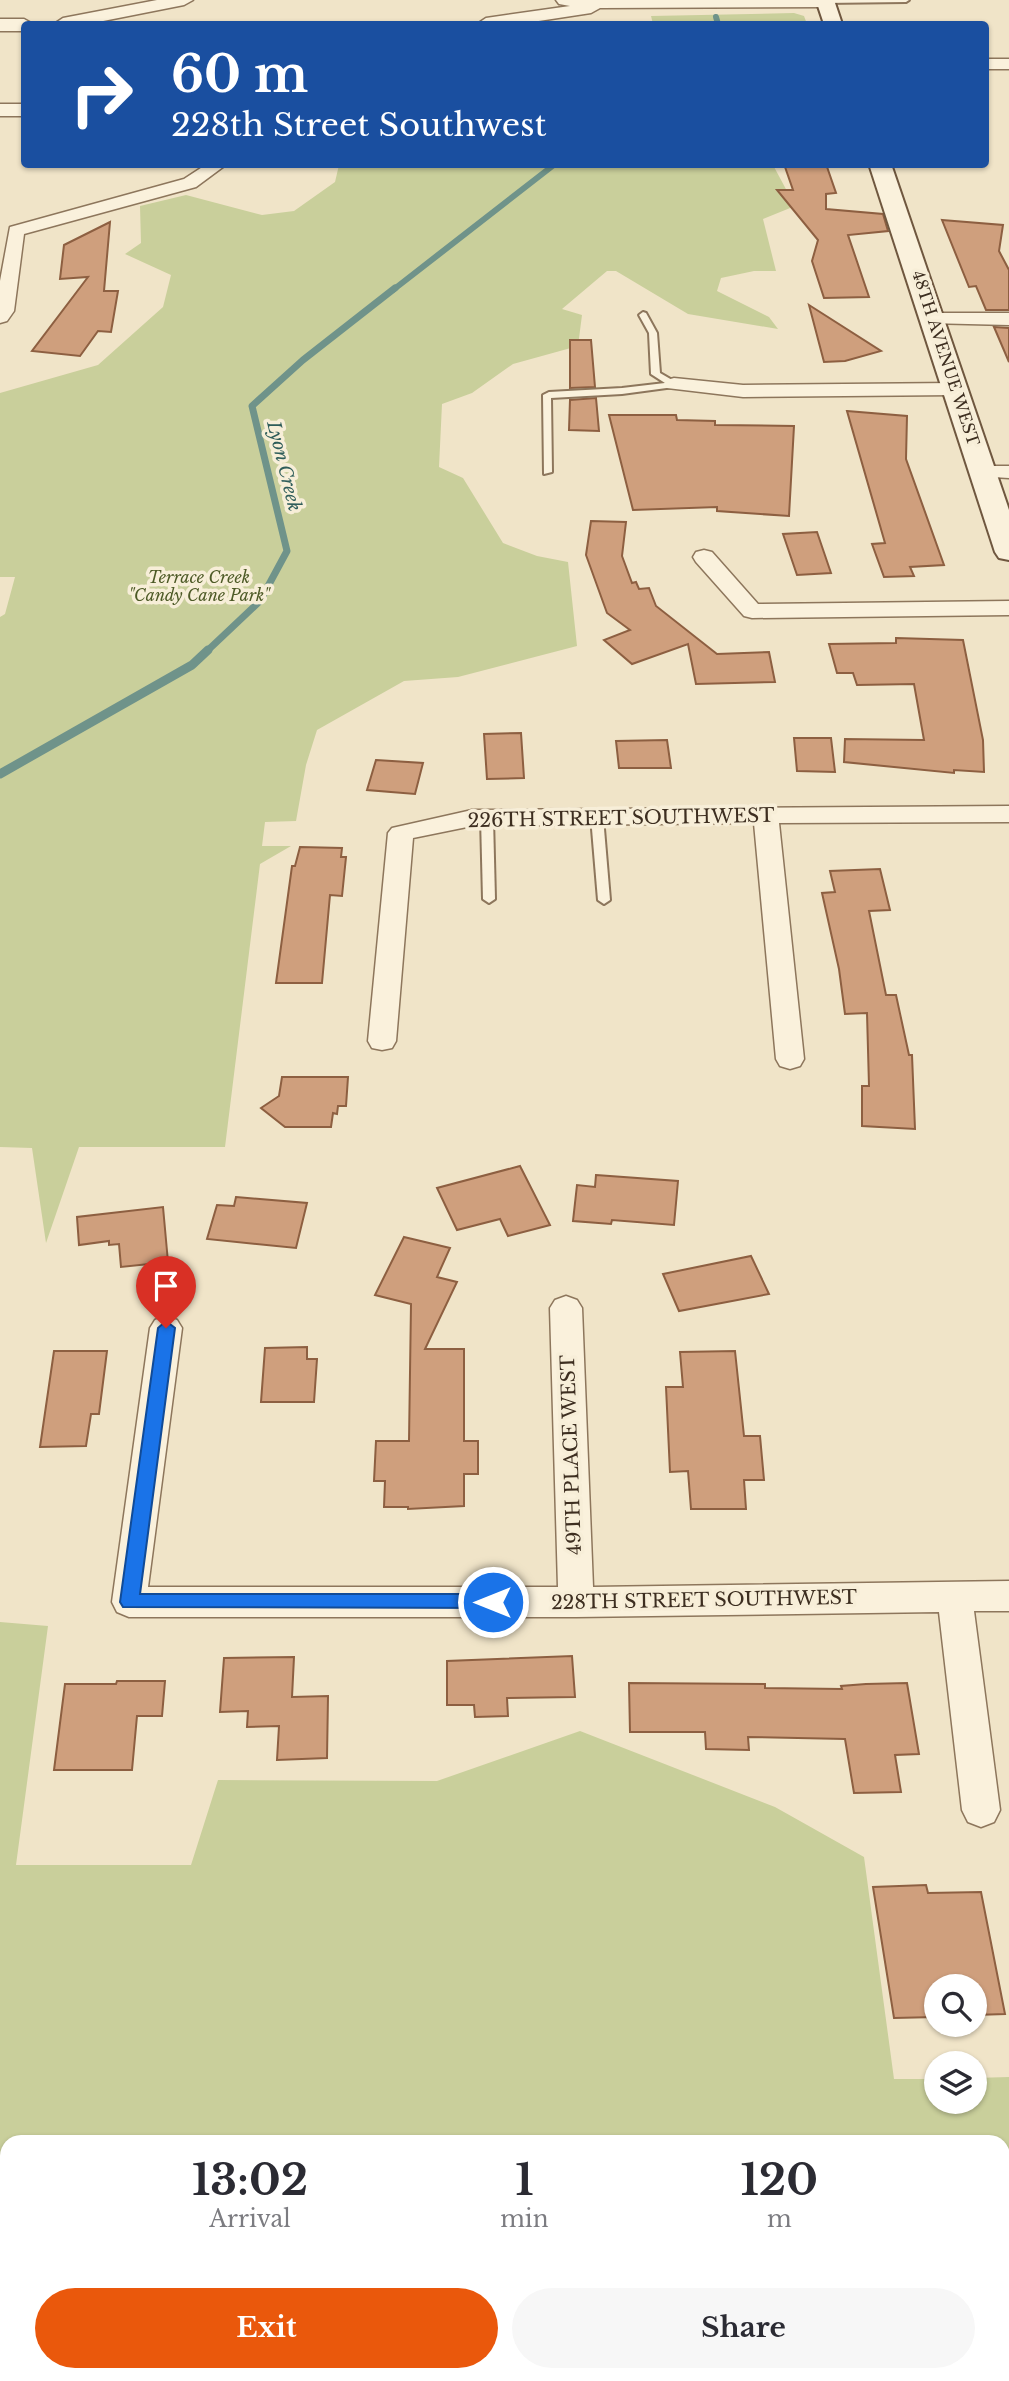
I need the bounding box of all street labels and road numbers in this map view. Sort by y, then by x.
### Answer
street label: 48TH AVENUE WEST [908,268,984,448]
street label: 226TH STREET SOUTHWEST [467,804,775,832]
street label: 49TH PLACE WEST [556,1355,586,1555]
street label: 228TH STREET SOUTHWEST [551,1586,857,1614]

